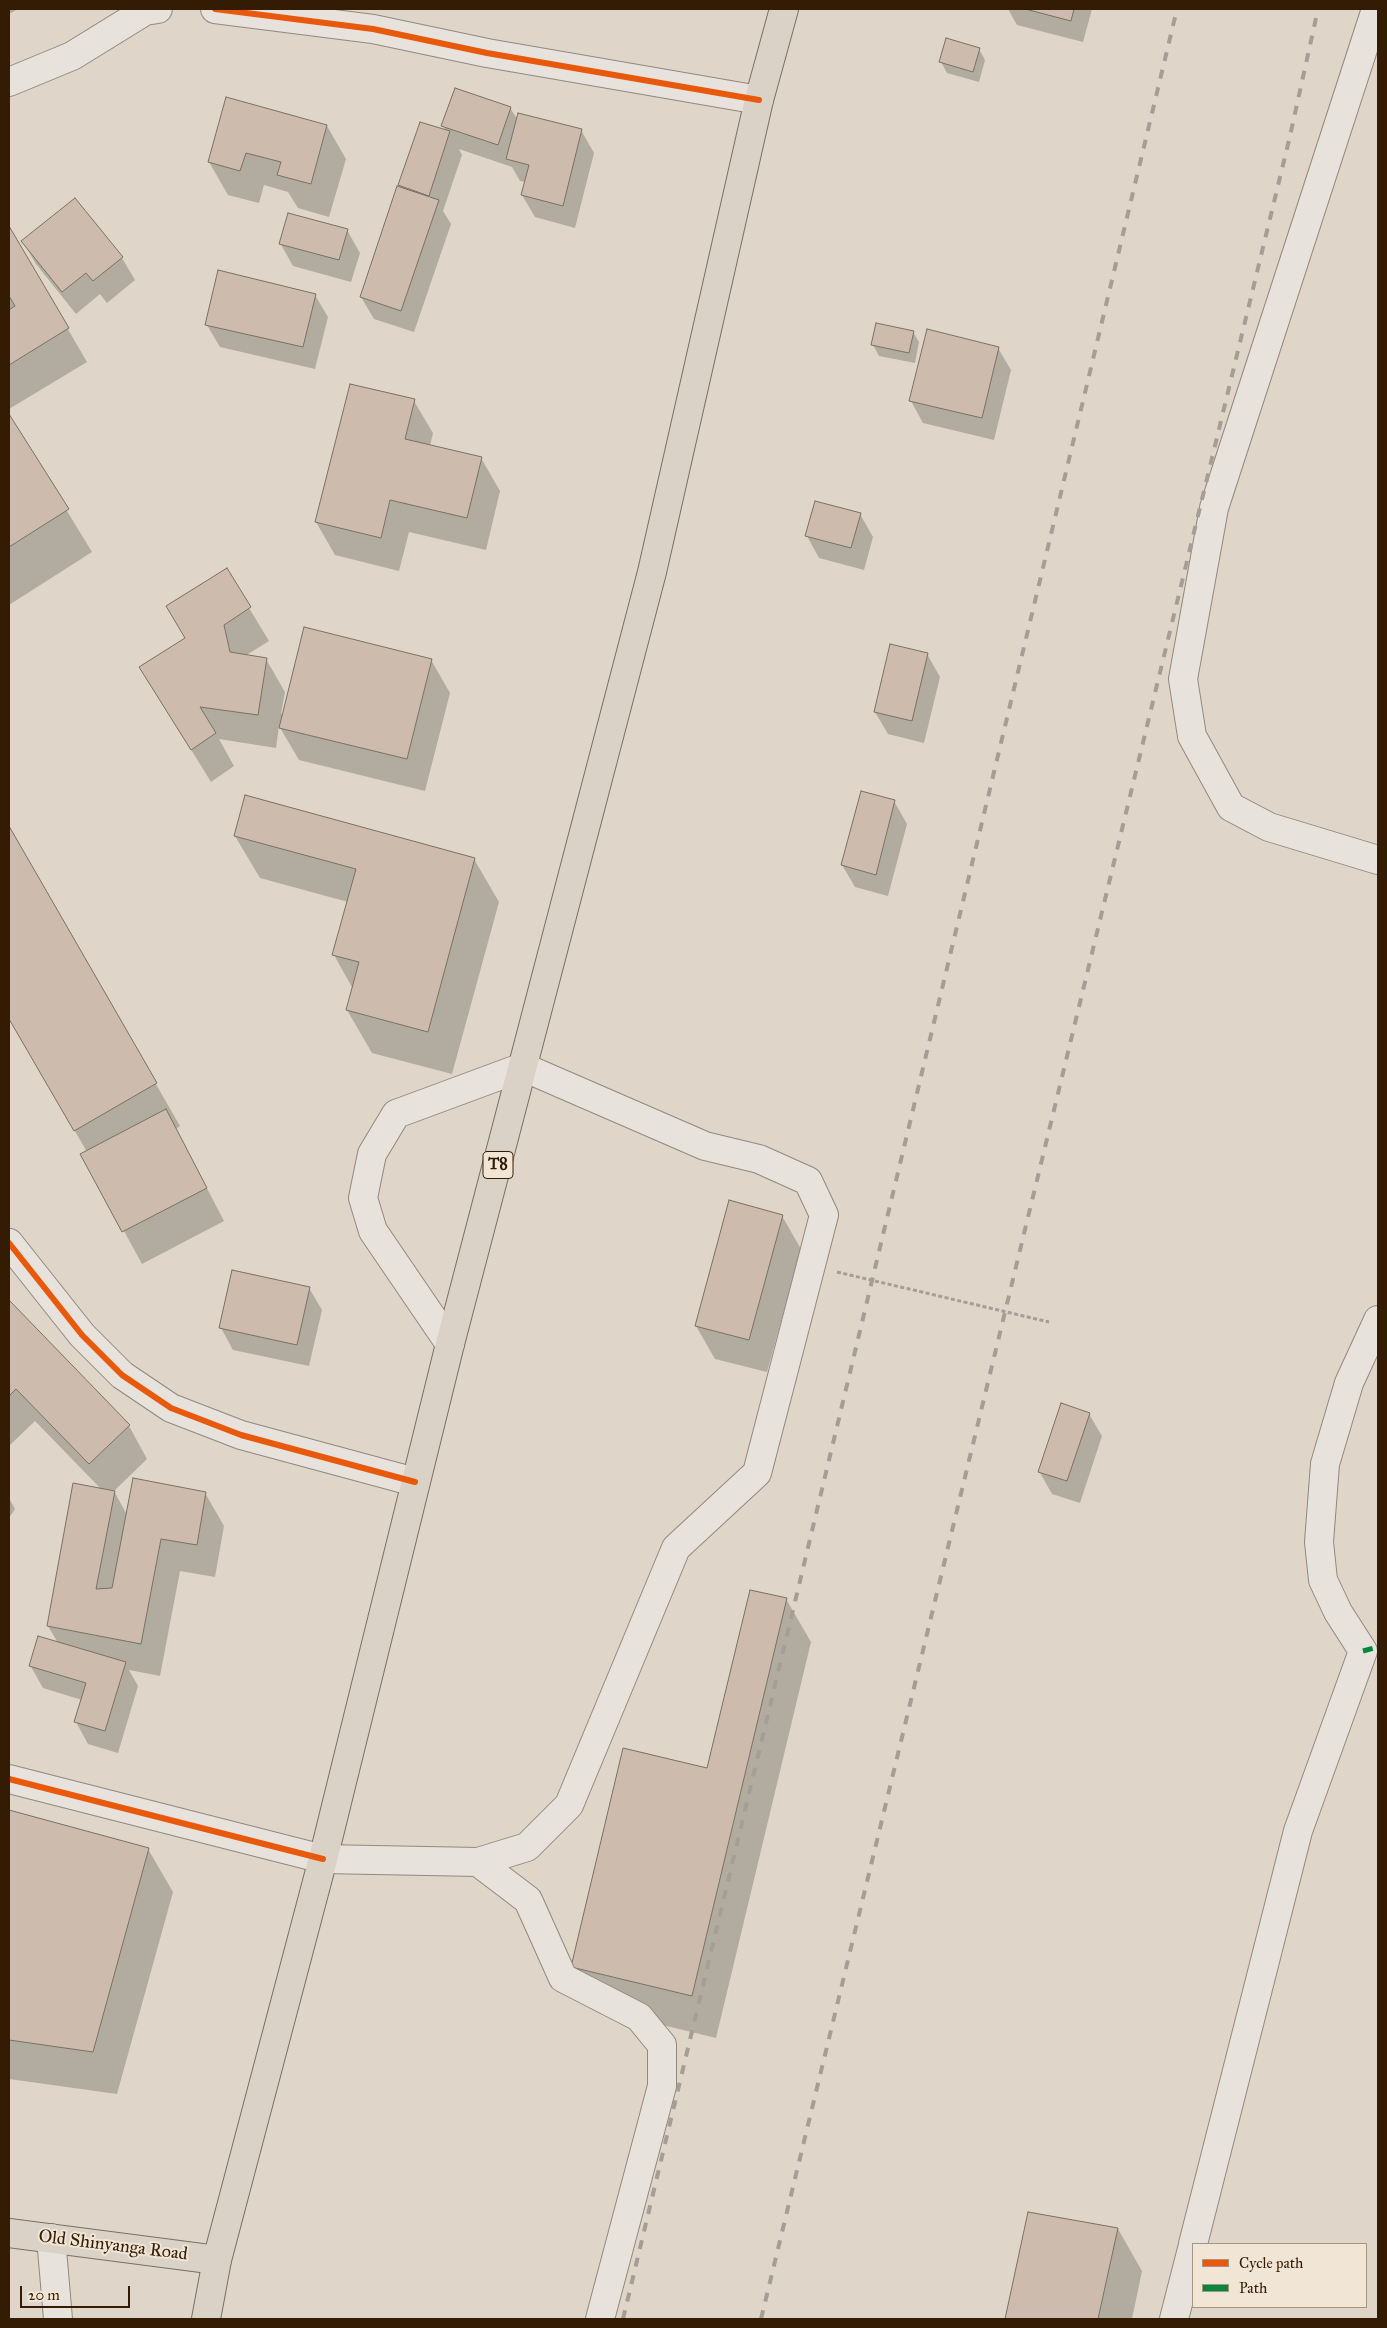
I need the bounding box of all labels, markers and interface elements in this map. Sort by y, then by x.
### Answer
road number: T8 [483,1152,513,1178]
street label: Old Shinyanga Road [37,2226,189,2266]
legend [1192,2243,1367,2308]
text: Cycle path [1239,2254,1303,2272]
scale bar [22,2276,132,2308]
text: Path [1239,2279,1267,2297]
text: 20 m [28,2286,60,2304]

